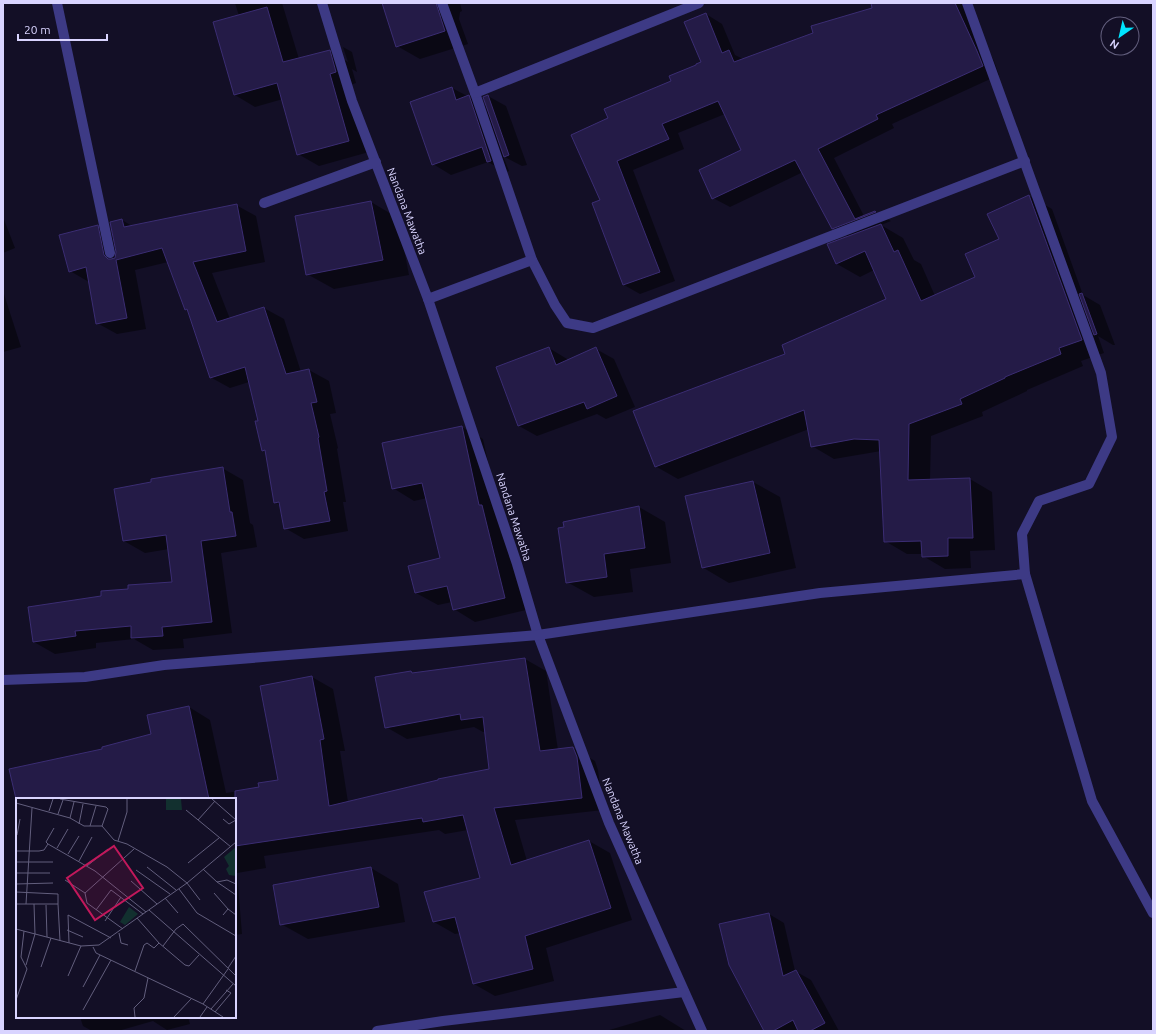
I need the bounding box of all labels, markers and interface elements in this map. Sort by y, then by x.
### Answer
scale bar [18,16,107,42]
north arrow [1100,16,1140,56]
text: 20 m [24,23,51,36]
text: N [1108,37,1121,52]
street label: Nandana Mawatha [385,166,429,256]
street label: Nandana Mawatha [494,471,534,563]
street label: Nandana Mawatha [600,776,646,866]
inset map [16,798,236,1018]

